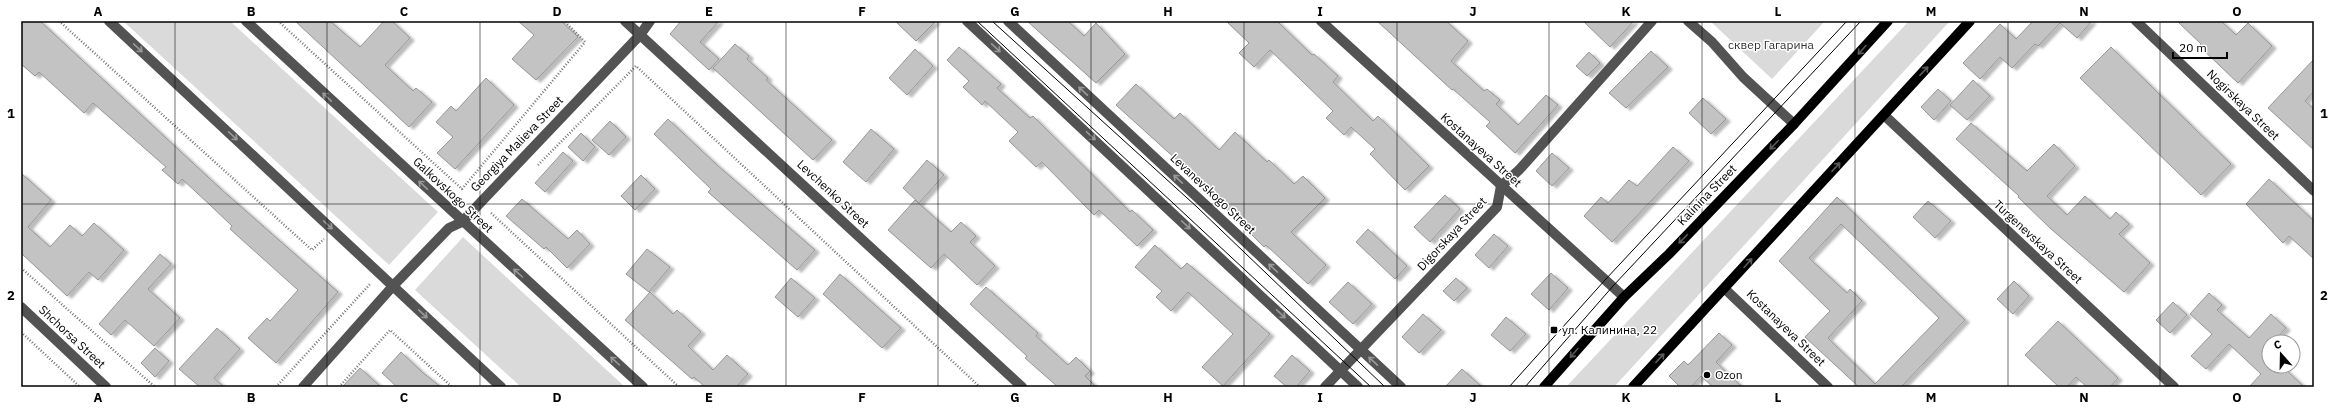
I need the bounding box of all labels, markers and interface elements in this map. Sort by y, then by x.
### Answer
text: A [94,3,103,20]
text: B [247,3,256,20]
text: C [400,3,409,20]
text: D [552,3,562,20]
text: E [705,3,713,20]
text: F [858,3,866,20]
text: G [1010,3,1020,20]
text: H [1163,3,1173,20]
text: I [1317,3,1323,20]
text: J [1469,3,1477,20]
text: K [1621,3,1631,20]
text: L [1775,3,1782,20]
text: M [1926,3,1936,20]
text: N [2079,3,2089,20]
text: O [2232,3,2242,20]
scale bar [2173,34,2227,60]
park label: сквер Гагарина [1728,37,1815,52]
text: 20 m [2179,40,2207,55]
one-way arrow [132,43,143,52]
one-way arrow [991,43,1001,52]
one-way arrow [1857,45,1867,55]
street label: Nogirskaya Street [2204,66,2283,143]
one-way arrow [1919,67,1928,77]
one-way arrow [1078,86,1088,96]
one-way arrow [322,92,332,102]
street label: Georgiya Malieva Street [467,93,566,195]
text: 1 [7,105,15,122]
text: 1 [2320,105,2328,122]
street label: Kostanayeva Street [1438,109,1525,190]
one-way arrow [227,132,238,141]
one-way arrow [1086,132,1096,141]
one-way arrow [1769,140,1779,150]
street label: Levanevskogo Street [1168,150,1259,237]
street label: Galkovskogo Street [410,154,497,236]
street label: Levchenko Street [794,156,872,231]
street label: Kalinina Street [1674,161,1739,228]
one-way arrow [1831,162,1841,172]
one-way arrow [1173,175,1183,184]
one-way arrow [418,181,428,190]
street label: Digorskaya Street [1414,194,1489,273]
street label: Turgenevskaya Street [1991,197,2086,287]
one-way arrow [322,220,332,229]
one-way arrow [1180,220,1190,229]
one-way arrow [1678,234,1688,244]
one-way arrow [1743,258,1753,268]
one-way arrow [1269,264,1279,273]
one-way arrow [514,269,524,278]
street label: Kostanayeva Street [1744,286,1829,369]
text: 2 [7,287,15,304]
text: 2 [2320,287,2328,304]
street label: Shchorsa Street [36,302,109,371]
one-way arrow [418,309,428,319]
one-way arrow [1275,309,1285,318]
place label: ул. Калинина, 22 [1562,322,1657,337]
marker: ул. Калинина, 22 [1549,325,1559,335]
north arrow [2261,334,2301,374]
text: С [2272,337,2283,352]
one-way arrow [1570,348,1579,358]
one-way arrow [1655,354,1664,364]
one-way arrow [609,356,620,365]
one-way arrow [1367,356,1378,365]
place label: Ozon [1715,367,1742,382]
marker: Ozon [1702,370,1712,380]
text: A [94,389,103,406]
text: B [247,389,256,406]
text: C [400,389,409,406]
text: D [552,389,562,406]
text: E [705,389,713,406]
text: F [858,389,866,406]
text: G [1010,389,1020,406]
text: H [1163,389,1173,406]
text: I [1317,389,1323,406]
text: J [1469,389,1477,406]
text: K [1621,389,1631,406]
text: L [1775,389,1782,406]
text: M [1926,389,1936,406]
text: N [2079,389,2089,406]
text: O [2232,389,2242,406]

